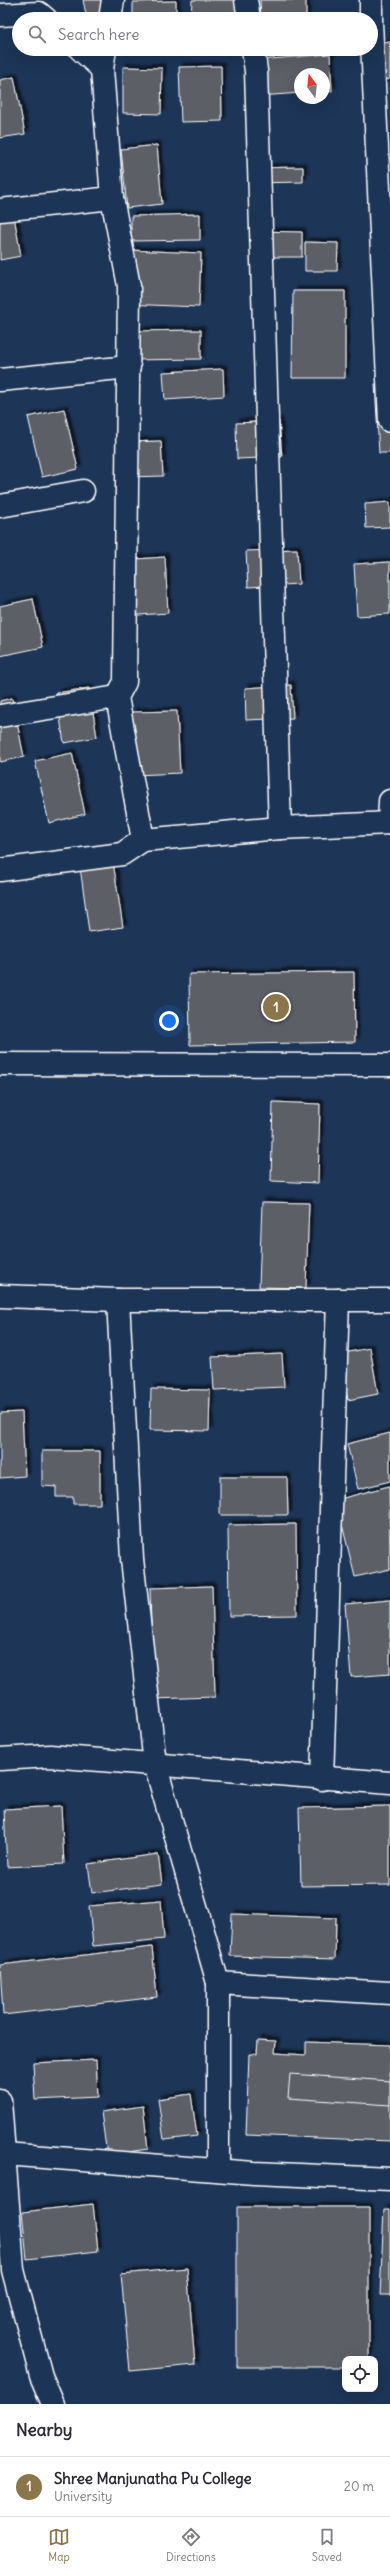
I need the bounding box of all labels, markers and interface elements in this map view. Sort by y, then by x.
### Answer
search box [12,12,378,56]
icon: search [26,23,48,45]
text: Search here [58,25,139,44]
north arrow [294,68,330,104]
pin: 1 [263,992,289,1022]
your location [159,1011,179,1031]
map controls [342,2356,378,2392]
button: locate [342,2356,378,2392]
text: Nearby [16,2419,72,2441]
text: Shree Manjunatha Pu College [54,2469,252,2488]
text: 1 [26,2478,32,2495]
text: 20 m [344,2478,374,2495]
text: University [54,2488,112,2505]
tab: Map [48,2526,70,2564]
tab: Directions [166,2526,216,2564]
tab: Saved [312,2526,342,2564]

